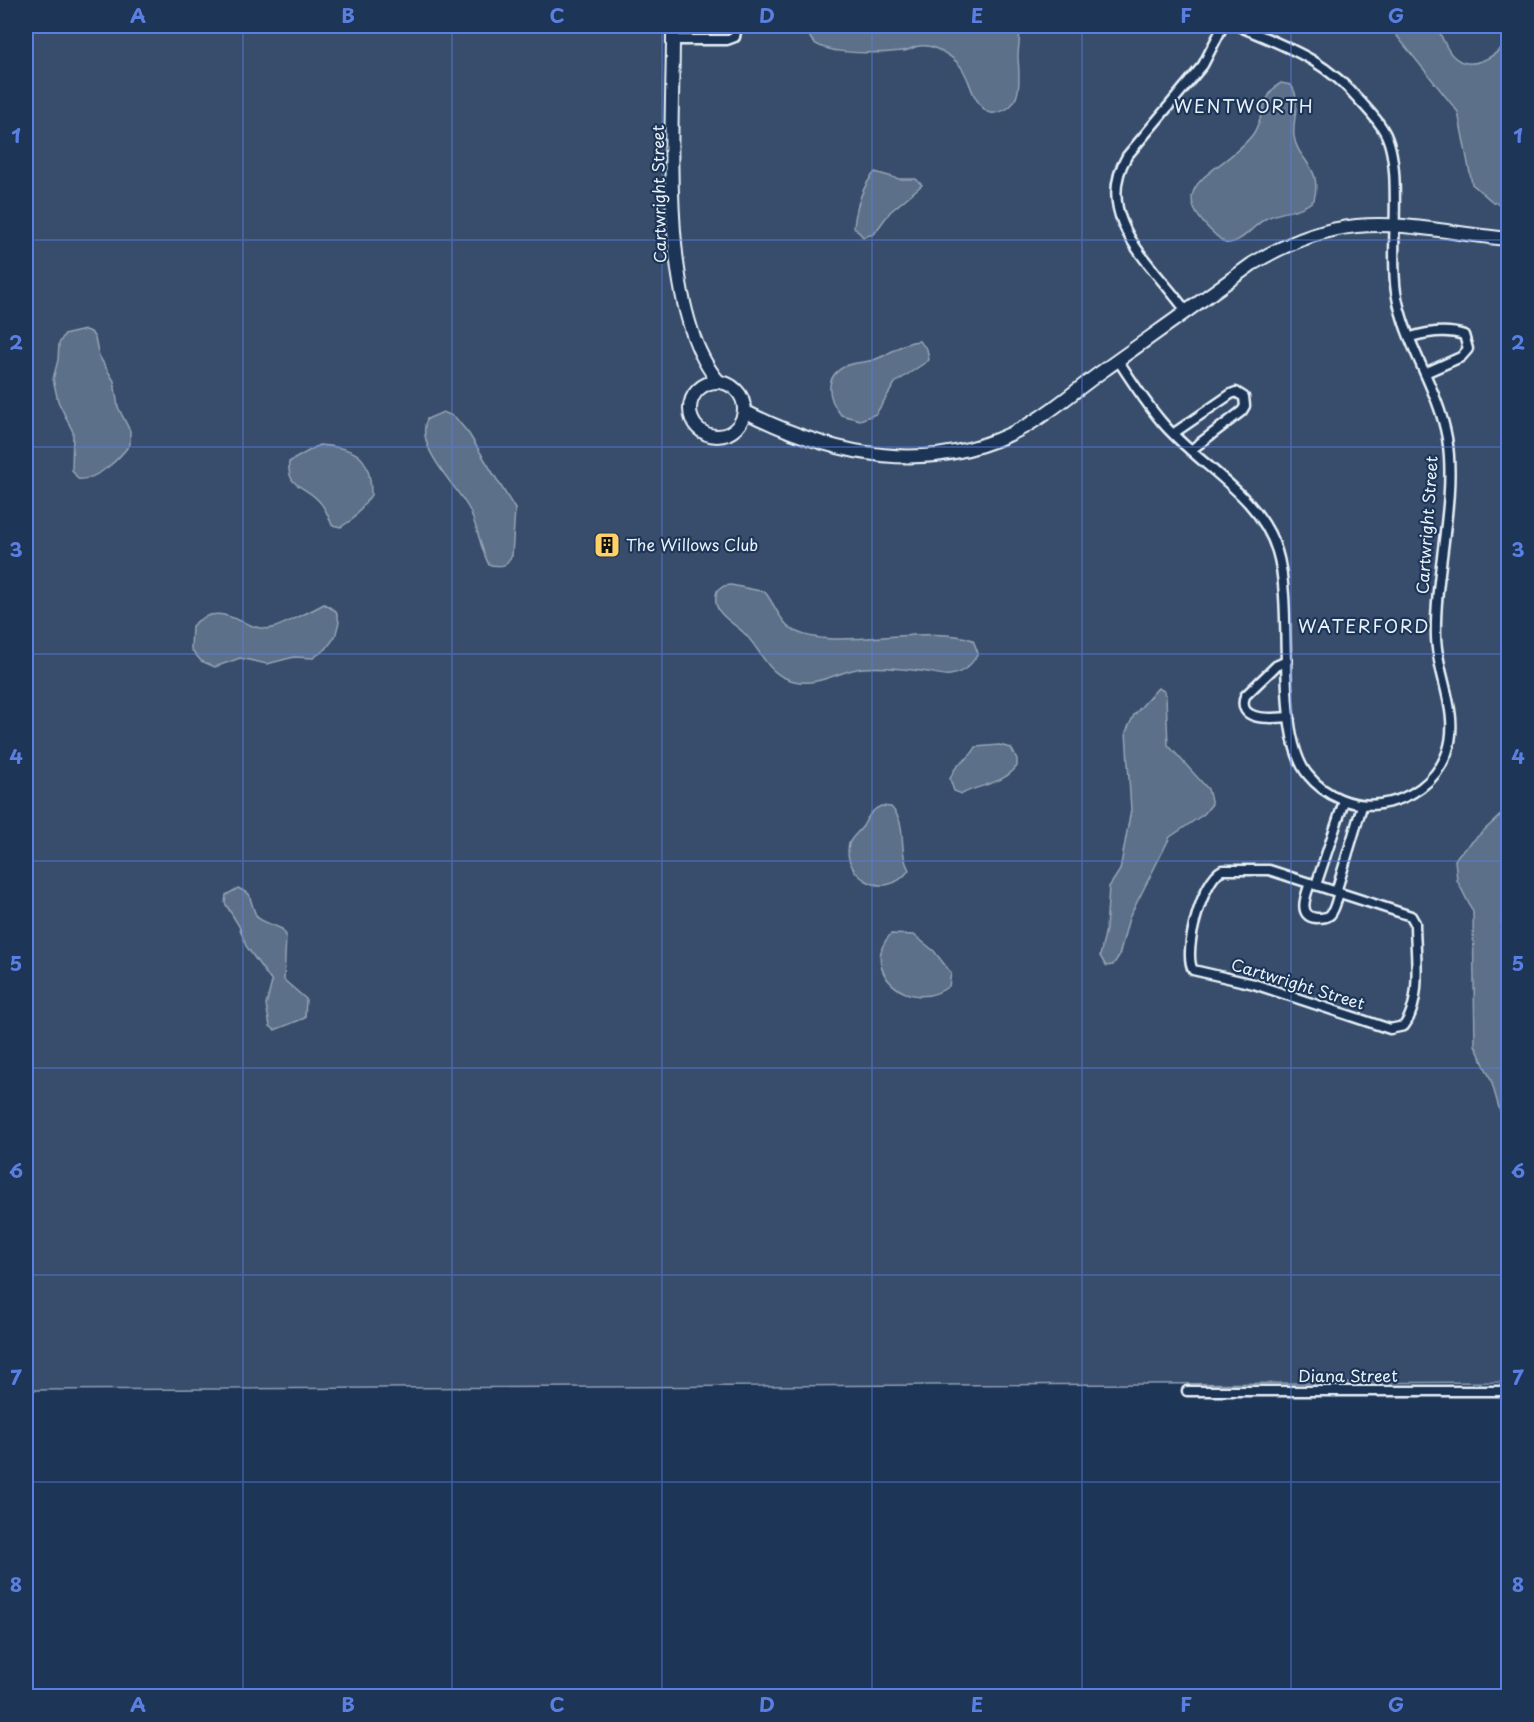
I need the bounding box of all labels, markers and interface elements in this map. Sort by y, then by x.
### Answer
text: A [130,0,146,30]
text: B [341,0,355,30]
text: C [549,0,565,30]
text: D [759,0,775,30]
text: E [971,0,983,30]
text: F [1180,0,1192,30]
text: G [1388,0,1404,30]
district label: WENTWORTH [1174,92,1314,119]
text: 1 [11,120,21,150]
text: 1 [1513,120,1523,150]
street label: Cartwright Street [645,124,671,263]
text: 2 [9,327,23,357]
text: 2 [1511,327,1525,357]
street label: Cartwright Street [1409,455,1443,595]
building icon: The Willows Club [592,530,622,560]
place label: The Willows Club [626,532,758,556]
text: 3 [9,534,23,564]
text: 3 [1511,534,1525,564]
district label: WATERFORD [1298,612,1430,639]
text: 4 [9,741,23,771]
text: 4 [1511,741,1525,771]
text: 5 [10,948,22,978]
text: 5 [1512,948,1524,978]
street label: Cartwright Street [1229,951,1368,1015]
text: 6 [9,1155,23,1185]
text: 6 [1511,1155,1525,1185]
text: 7 [10,1362,22,1392]
text: 7 [1512,1362,1524,1392]
street label: Diana Street [1298,1363,1398,1387]
text: 8 [10,1569,22,1599]
text: 8 [1512,1569,1524,1599]
text: A [130,1689,146,1719]
text: B [341,1689,355,1719]
text: C [549,1689,565,1719]
text: D [759,1689,775,1719]
text: E [971,1689,983,1719]
text: F [1180,1689,1192,1719]
text: G [1388,1689,1404,1719]

